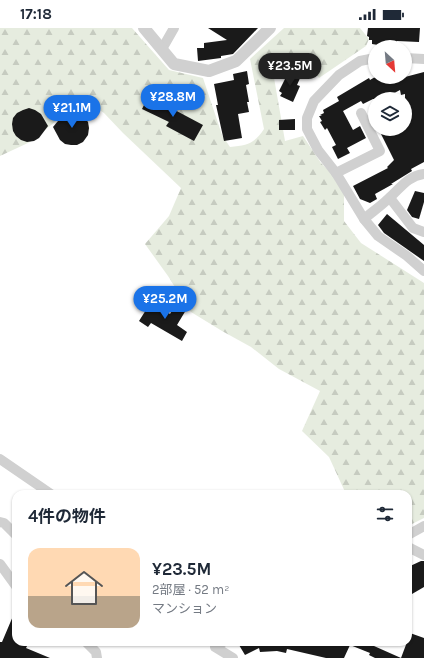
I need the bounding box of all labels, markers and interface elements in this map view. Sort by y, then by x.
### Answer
text: 17:18 [20,5,52,23]
north arrow [368,40,412,84]
map controls [368,40,412,136]
pin: ¥23.5M [257,53,323,87]
text: ¥23.5M [267,58,313,73]
pin: ¥28.8M [140,84,206,118]
text: ¥28.8M [150,89,196,104]
button: layers [368,92,412,136]
pin: ¥21.1M [39,95,105,129]
text: ¥21.1M [53,100,91,115]
pin: ¥25.2M [132,286,198,320]
text: ¥25.2M [142,291,188,306]
icon: filters [374,503,396,525]
text: 4件の物件 [28,506,106,526]
text: ¥23.5M [152,559,211,579]
icon: home [60,564,108,612]
text: 2部屋 · 52 m² [152,582,229,597]
text: マンション [152,601,217,616]

